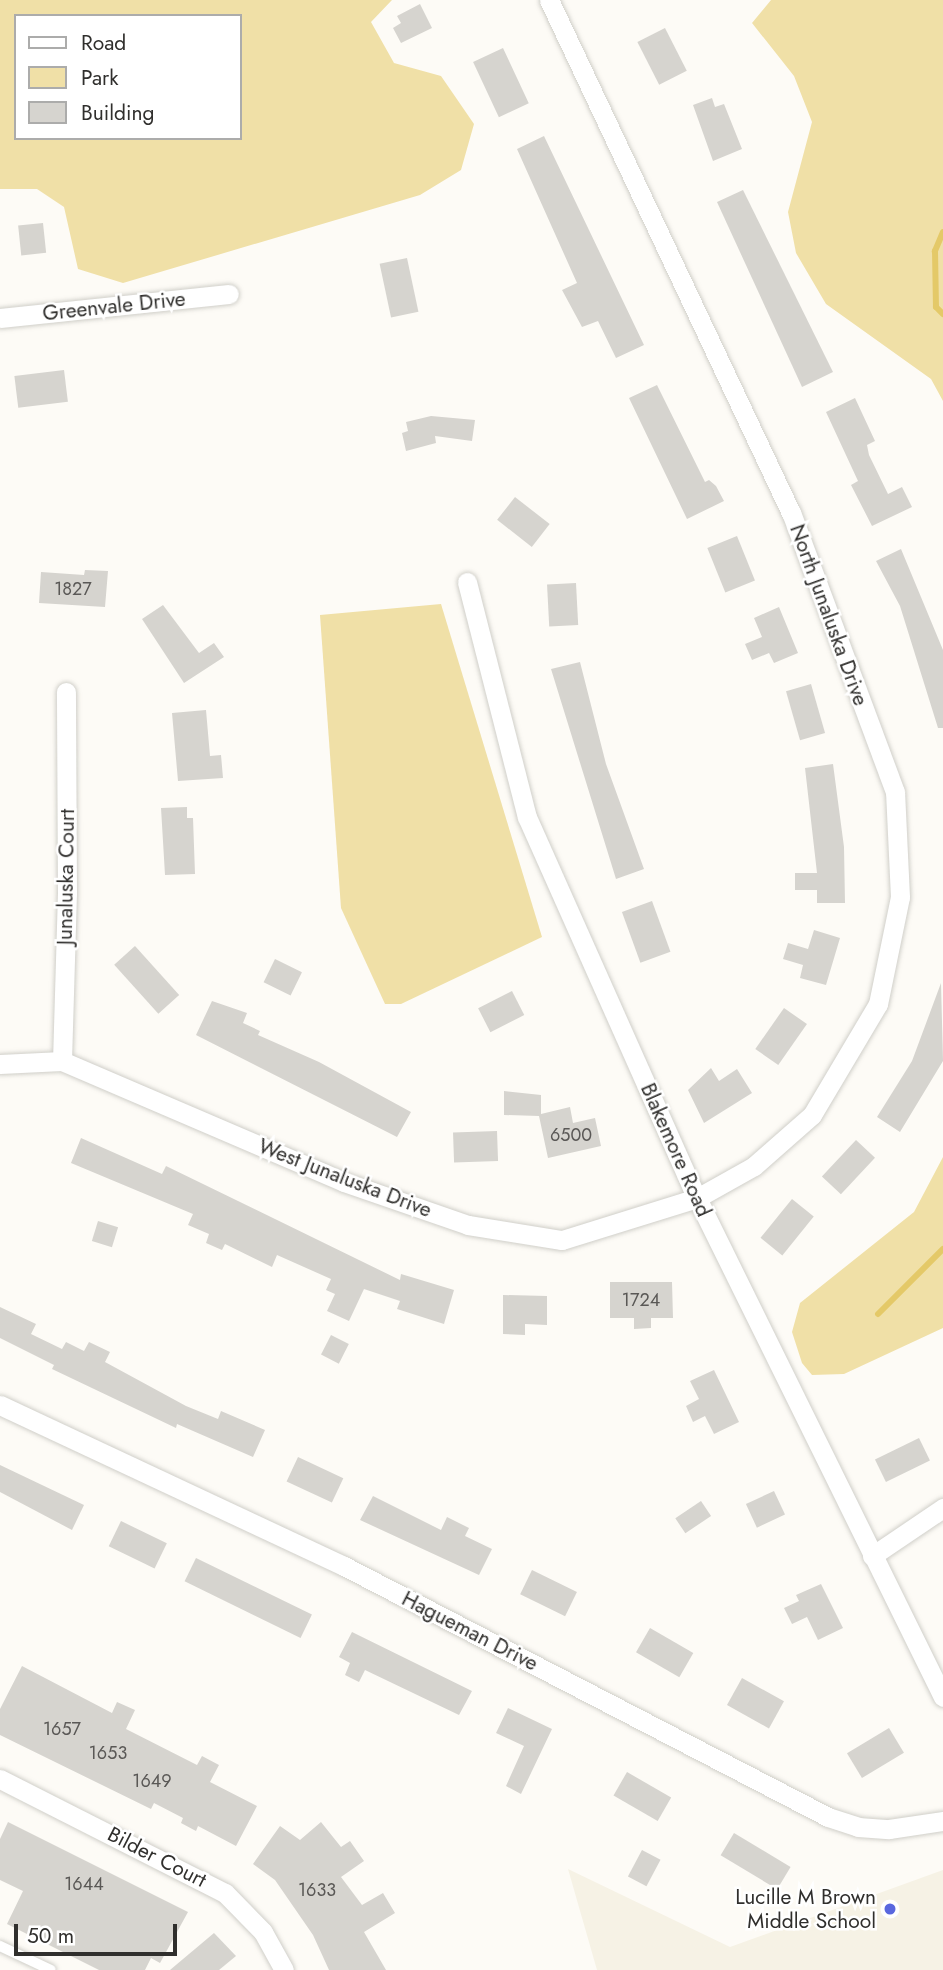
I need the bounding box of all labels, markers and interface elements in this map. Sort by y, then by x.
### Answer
legend [14,14,242,140]
text: Road [81,28,126,58]
text: Park [81,63,118,93]
text: Building [81,98,154,128]
street label: Greenvale Drive [41,286,187,326]
street label: North Junaluska Drive [784,521,874,709]
house number: 1827 [54,578,92,600]
street label: Junaluska Court [52,809,80,945]
street label: Blakemore Road [635,1079,717,1221]
house number: 6500 [550,1124,592,1146]
street label: West Junaluska Drive [255,1133,435,1223]
house number: 1724 [622,1289,660,1311]
street label: Hagueman Drive [398,1586,542,1676]
house number: 1657 [43,1718,81,1740]
house number: 1653 [89,1742,127,1764]
house number: 1649 [132,1770,172,1792]
street label: Bilder Court [103,1821,211,1893]
house number: 1644 [64,1873,104,1895]
house number: 1633 [298,1879,336,1901]
place label: Lucille M Brown Middle School [735,1884,876,1934]
marker: Lucille M Brown Middle School [882,1901,898,1917]
scale bar [18,1910,180,1954]
text: 50 m [27,1921,74,1951]

